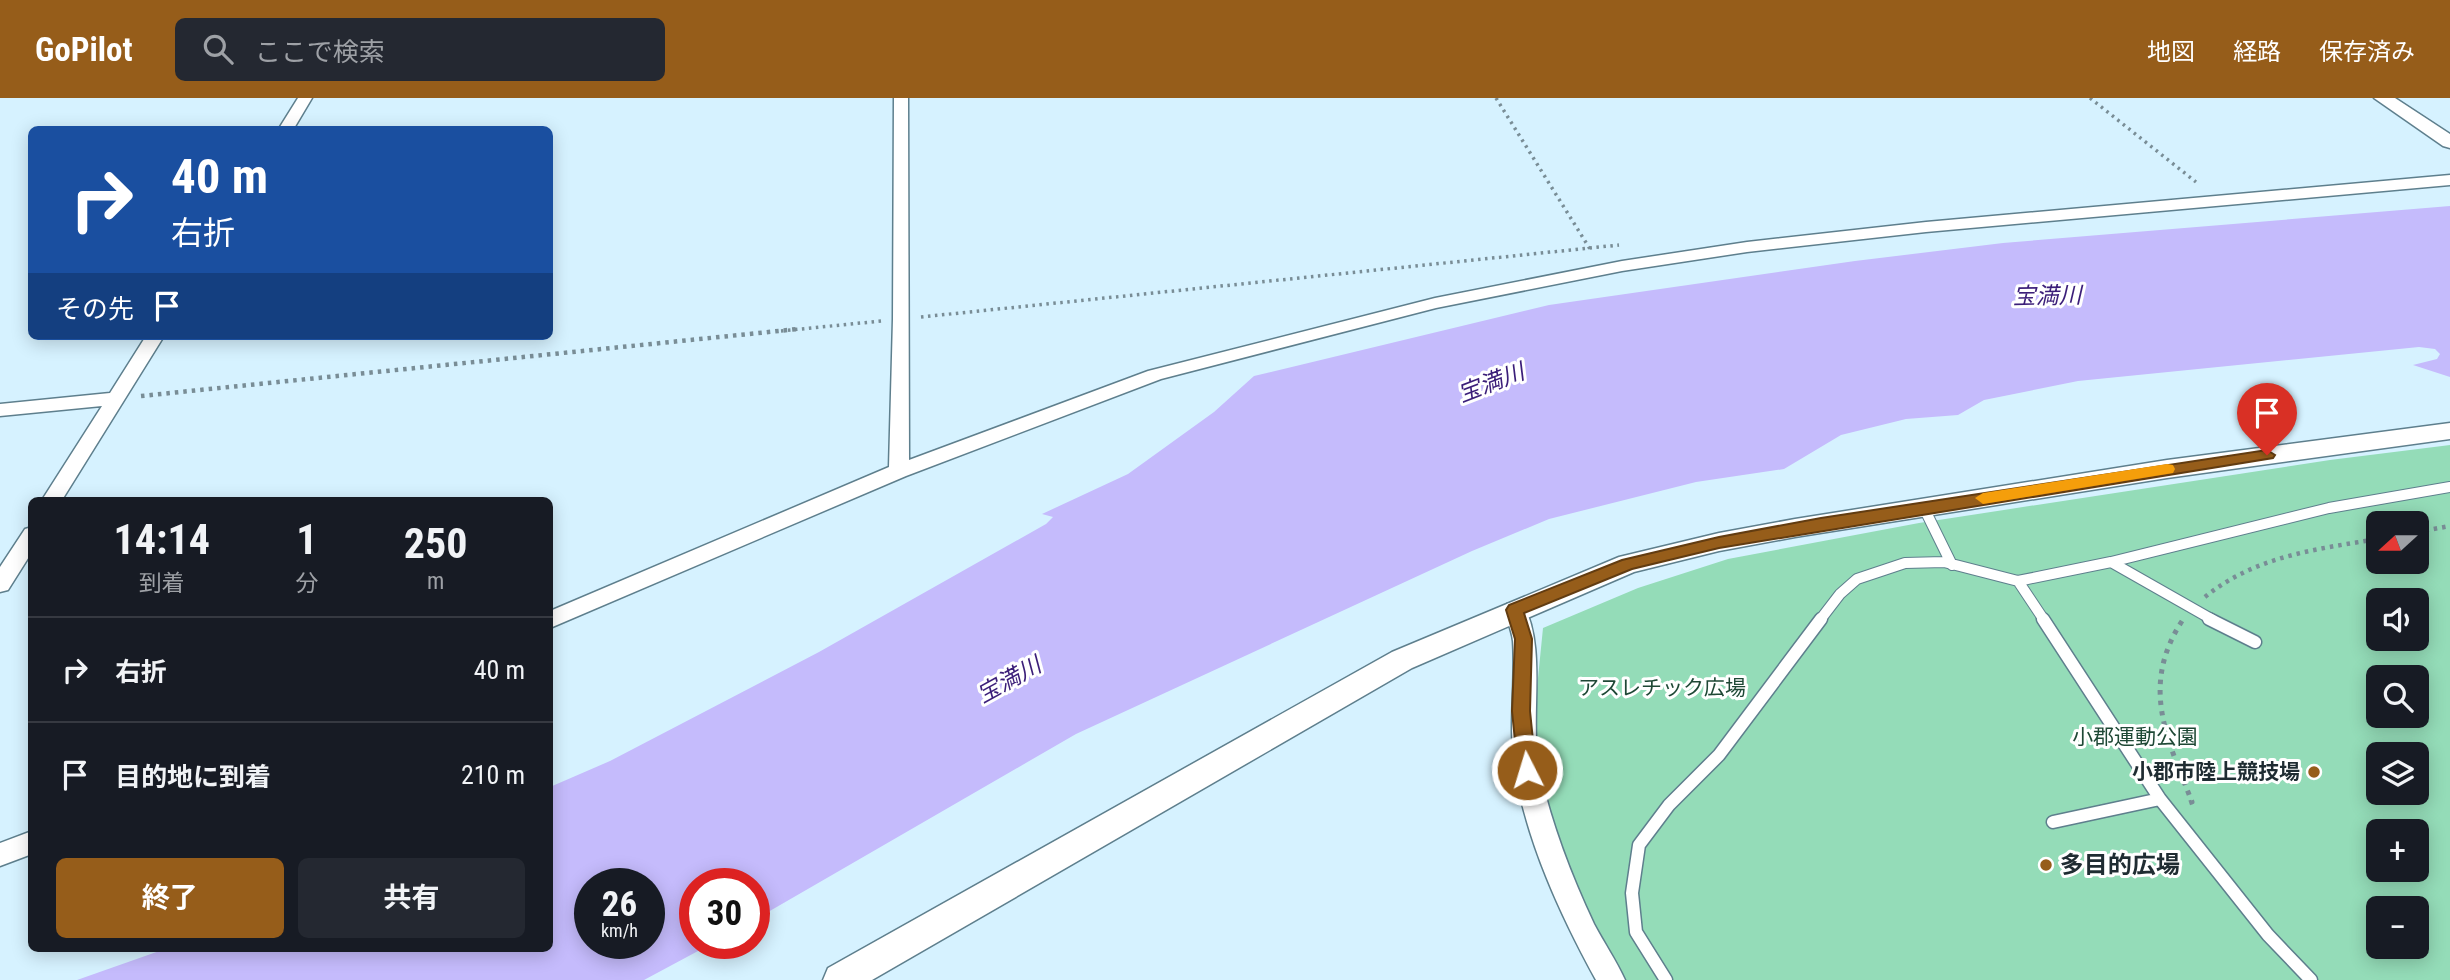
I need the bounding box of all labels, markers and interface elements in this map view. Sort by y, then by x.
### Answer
search box [175,18,665,81]
text: GoPilot [35,30,133,69]
icon: search [199,30,237,68]
text: ここで検索 [255,37,385,67]
text: 地図 [2147,38,2195,66]
text: 経路 [2233,38,2281,66]
text: 保存済み [2319,38,2415,66]
text: 40 m [171,148,268,205]
icon: right [56,154,147,245]
text: 右折 [171,214,235,252]
water label: 宝満川 [2012,282,2085,310]
icon: arrive [148,287,186,325]
text: その先 [56,294,134,324]
water label: 宝満川 [1454,357,1531,408]
pin [2237,383,2297,455]
icon: arrive [2248,394,2286,432]
north arrow [2366,511,2429,574]
map controls [2366,511,2429,959]
text: 14:14 [113,515,210,564]
text: 1 [296,515,317,564]
text: 250 [404,519,467,568]
text: m [427,568,444,595]
text: 到着 [139,570,185,597]
text: 分 [295,570,318,597]
button: sound [2366,588,2429,651]
water label: 宝満川 [972,650,1048,709]
icon: right [56,651,94,689]
text: 40 m [474,655,525,685]
text: 右折 [115,657,167,687]
button: search [2366,665,2429,728]
park label: アスレチック広場 [1578,676,1746,700]
park label: 小郡運動公園 [2072,725,2198,749]
position arrow [1490,733,1564,807]
button: layers [2366,742,2429,805]
icon: arrive [56,756,94,794]
text: 210 m [461,760,525,790]
place label: 小郡市陸上競技場 [2132,760,2300,784]
text: 目的地に到着 [115,762,271,792]
marker: 小郡市陸上競技場 [2306,764,2322,780]
button: + [2366,819,2429,882]
place label: 多目的広場 [2060,851,2180,879]
marker: 多目的広場 [2038,857,2054,873]
button: 終了 [56,858,284,938]
button: 共有 [298,858,525,938]
speed limit sign: 30 [679,868,770,959]
text: 26 [602,884,637,925]
button: − [2366,896,2429,959]
text: km/h [601,920,638,941]

